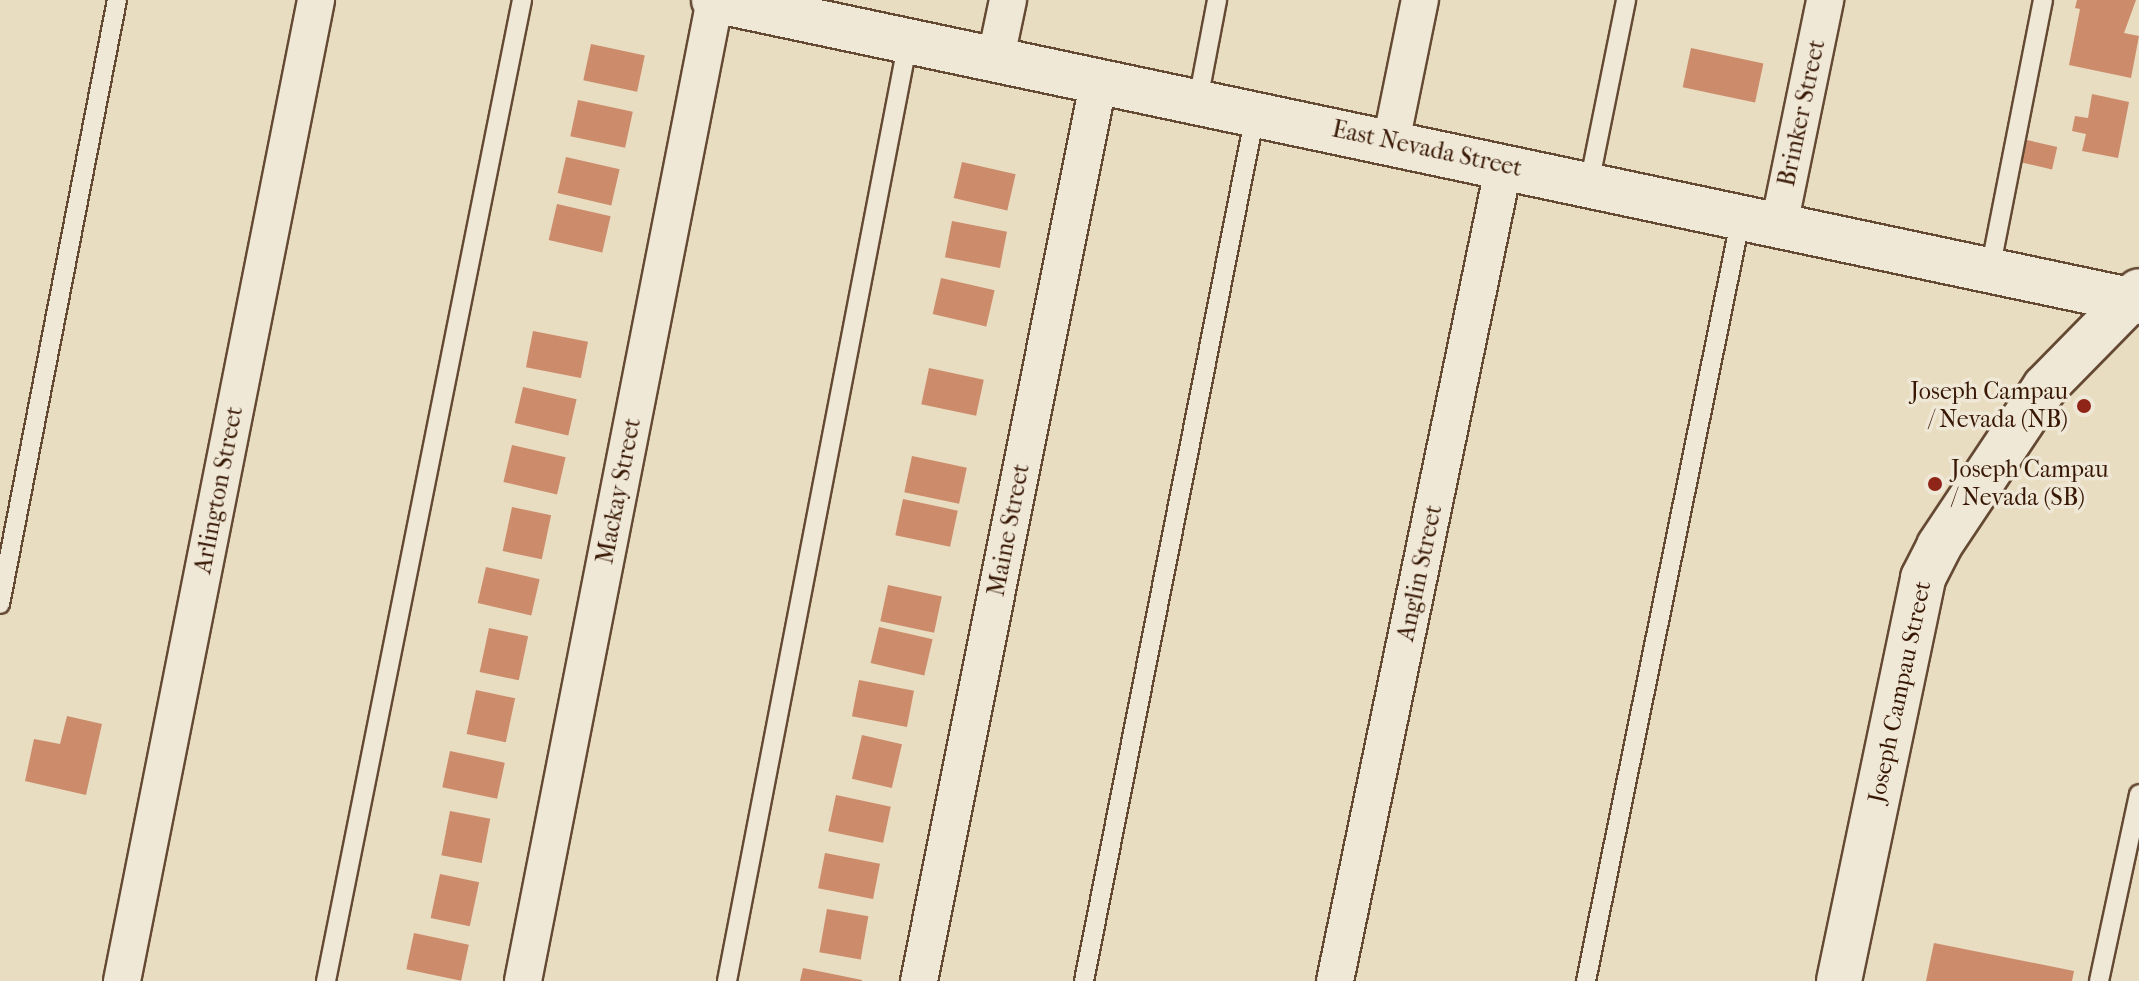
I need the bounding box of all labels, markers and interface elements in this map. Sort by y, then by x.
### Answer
street label: Brinker Street [1772,37,1832,189]
street label: East Nevada Street [1329,115,1525,183]
place label: Joseph Campau / Nevada (NB) [1910,378,2068,434]
marker: Joseph Campau / Nevada (NB) [2075,397,2093,415]
street label: Arlington Street [189,404,249,576]
street label: Mackay Street [591,416,647,566]
place label: Joseph Campau / Nevada (SB) [1951,456,2109,512]
street label: Maine Street [982,461,1036,599]
marker: Joseph Campau / Nevada (SB) [1926,475,1944,493]
street label: Anglin Street [1392,502,1448,644]
street label: Joseph Campau Street [1862,578,1938,806]

